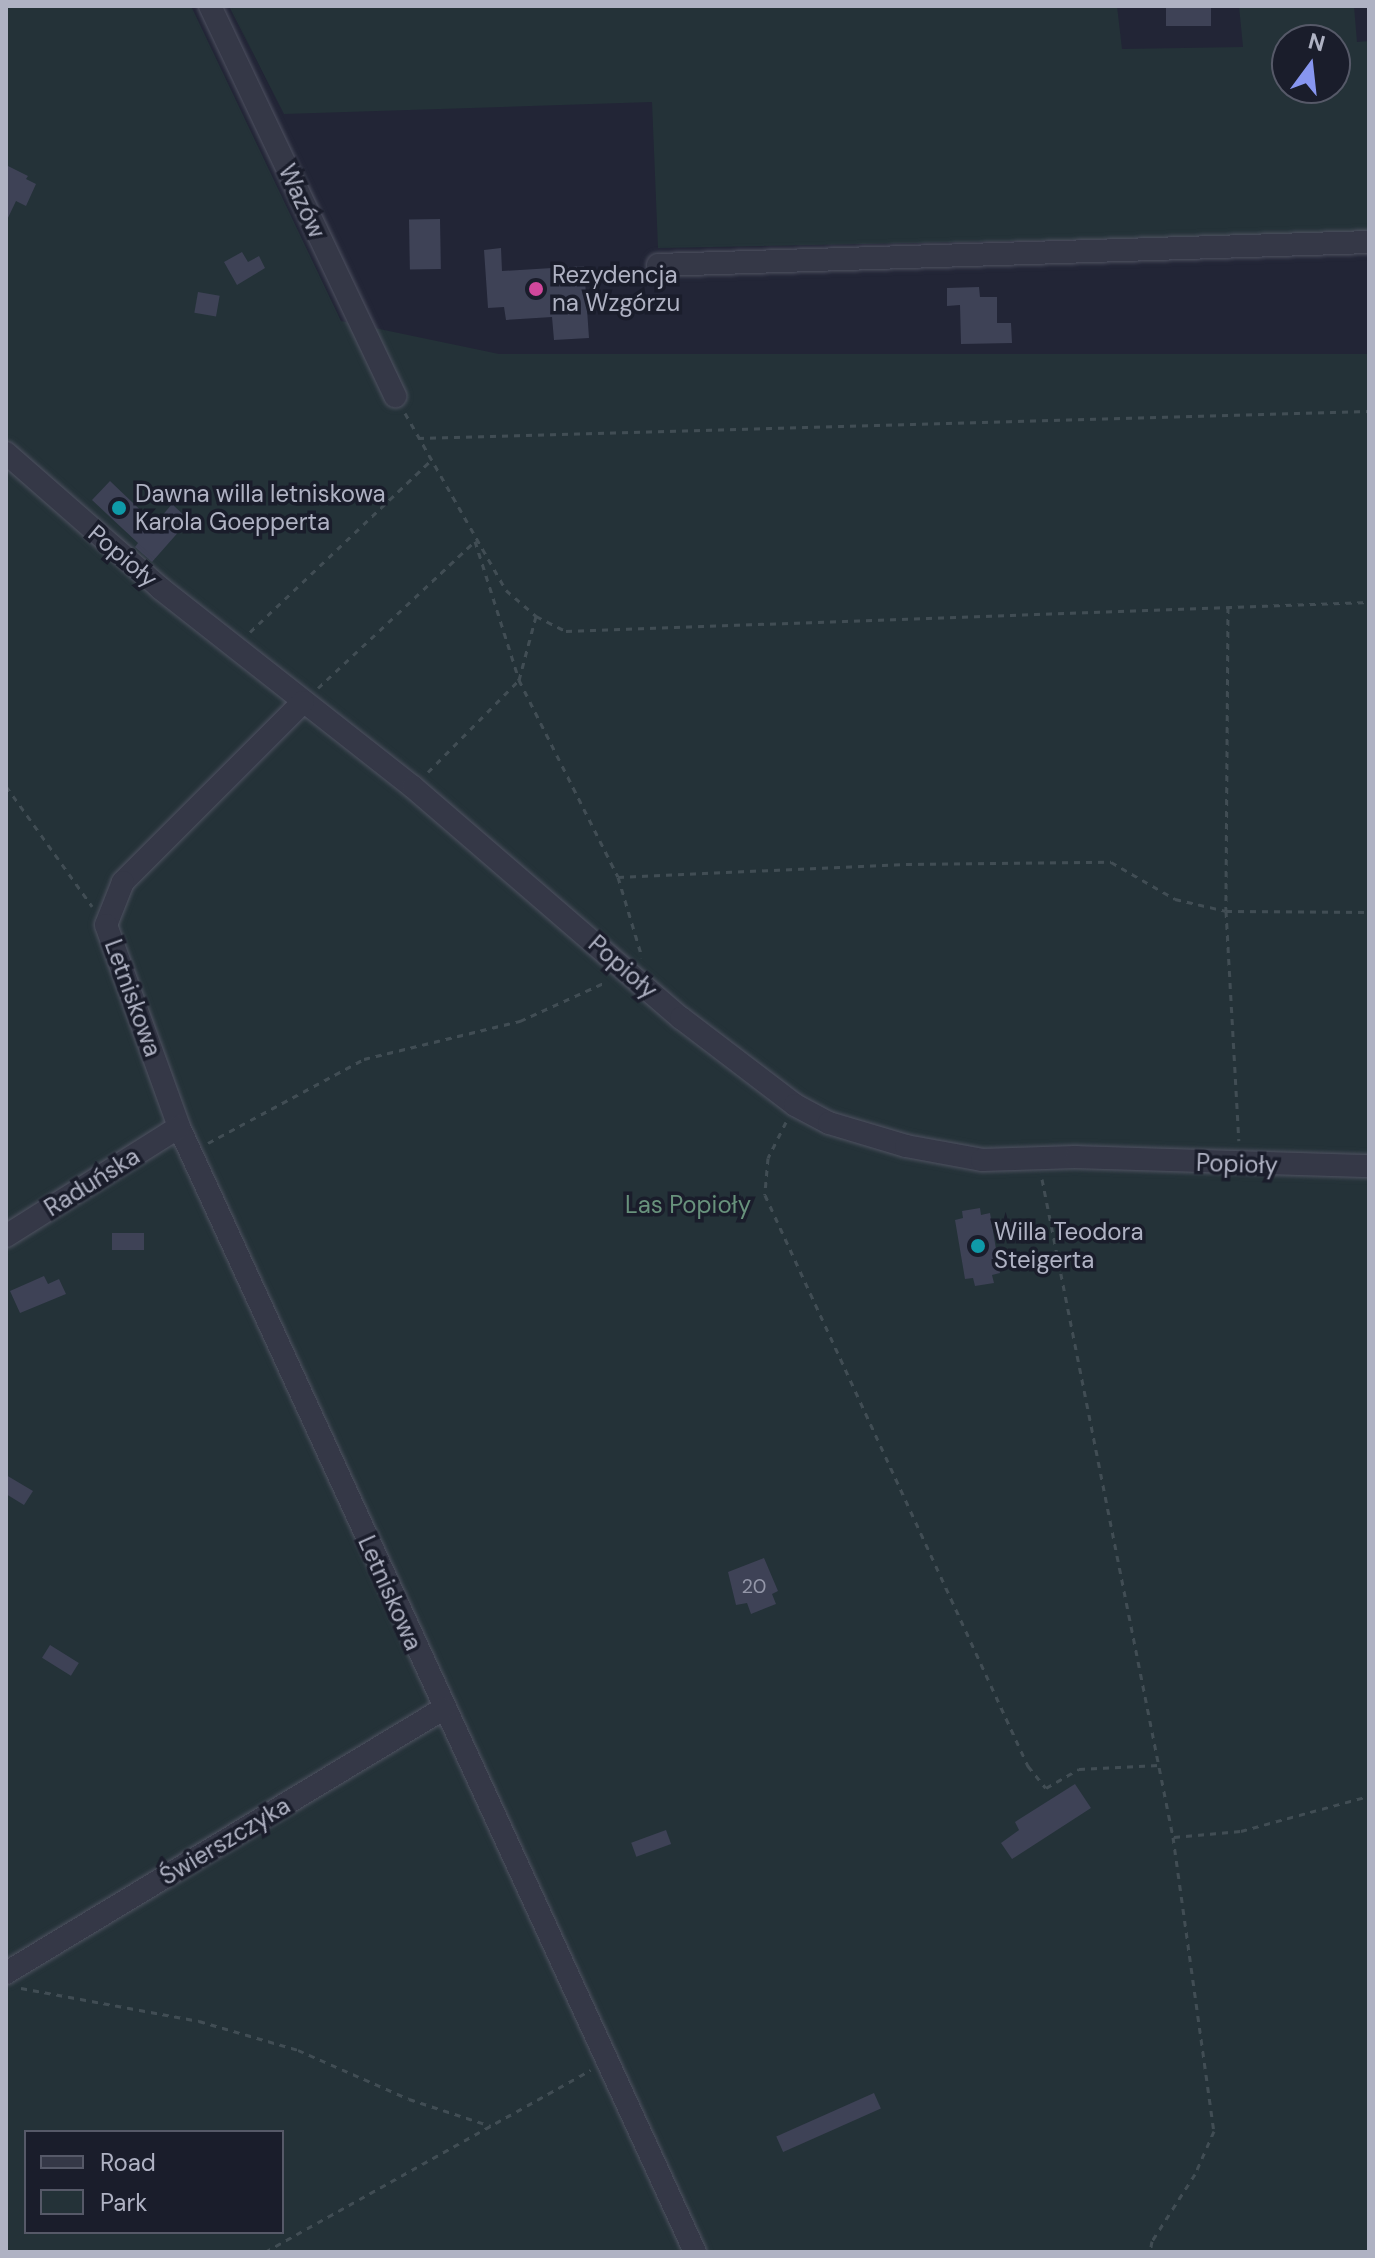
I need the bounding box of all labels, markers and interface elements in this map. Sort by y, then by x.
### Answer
north arrow [1271,24,1351,104]
text: N [1305,26,1328,58]
street label: Wazów [272,159,332,243]
place label: Rezydencja na Wzgórzu [552,261,680,317]
marker: Rezydencja na Wzgórzu [527,280,545,298]
place label: Dawna willa letniskowa Karola Goepperta [135,480,386,536]
marker: Dawna willa letniskowa Karola Goepperta [110,499,128,517]
street label: Popioły [82,519,164,593]
street label: Popioły [583,929,663,1005]
street label: Letniskowa [99,936,167,1060]
street label: Raduńska [39,1142,145,1222]
street label: Popioły [1196,1148,1278,1180]
park label: Las Popioły [625,1191,751,1219]
place label: Willa Teodora Steigerta [994,1218,1144,1274]
marker: Willa Teodora Steigerta [969,1237,987,1255]
street label: Letniskowa [352,1531,428,1655]
house number: 20 [742,1574,766,1598]
street label: Świerszczyka [155,1791,295,1891]
legend [24,2130,284,2234]
text: Road [100,2147,156,2178]
text: Park [100,2187,147,2218]

